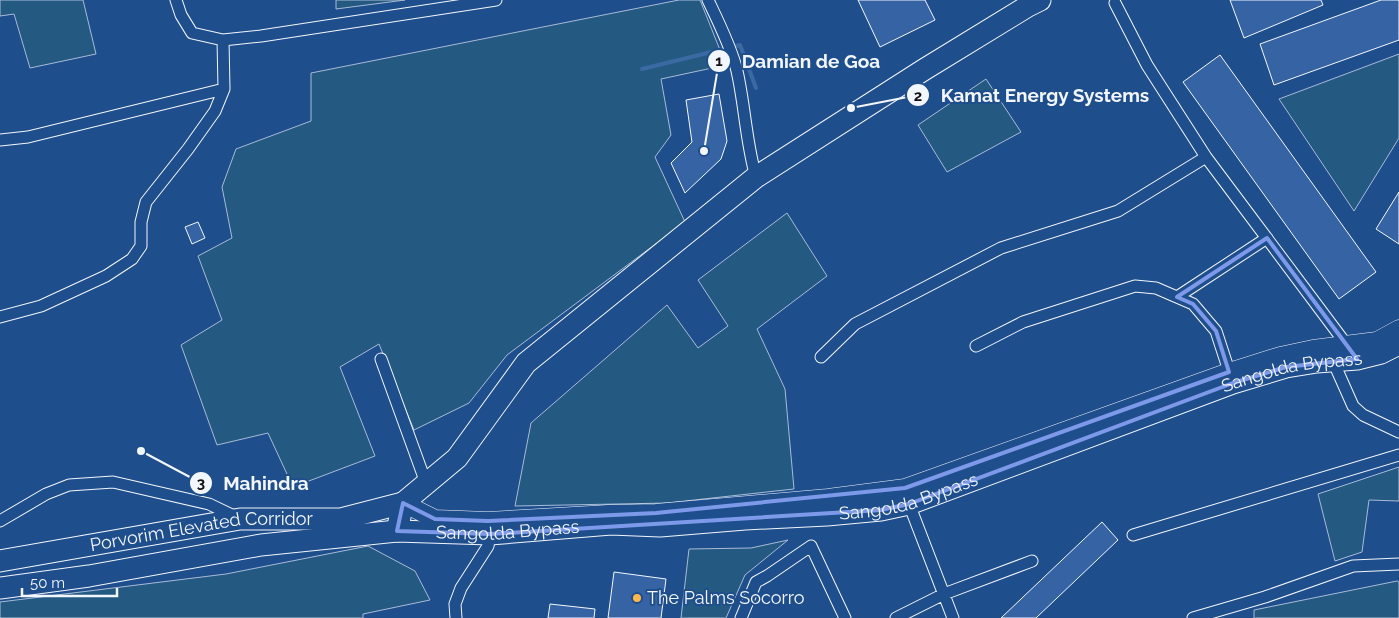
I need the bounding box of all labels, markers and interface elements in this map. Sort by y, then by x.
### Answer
callout: Damian de Goa [707,44,890,78]
text: Damian de Goa [742,50,880,72]
text: 1 [715,52,723,70]
callout: Kamat Energy Systems [906,78,1160,112]
text: Kamat Energy Systems [941,84,1149,106]
text: 2 [914,87,922,105]
street label: Sangolda Bypass [1218,347,1365,396]
callout: Mahindra [188,466,319,500]
street label: Sangolda Bypass [838,468,981,524]
text: Mahindra [223,472,309,494]
text: 3 [197,474,205,492]
street label: Porvorim Elevated Corridor [88,508,314,555]
street label: Sangolda Bypass [436,516,580,544]
scale bar [22,566,118,598]
text: 50 m [30,574,65,592]
place label: The Palms Socorro [647,587,805,608]
marker: The Palms Socorro [631,592,643,604]

